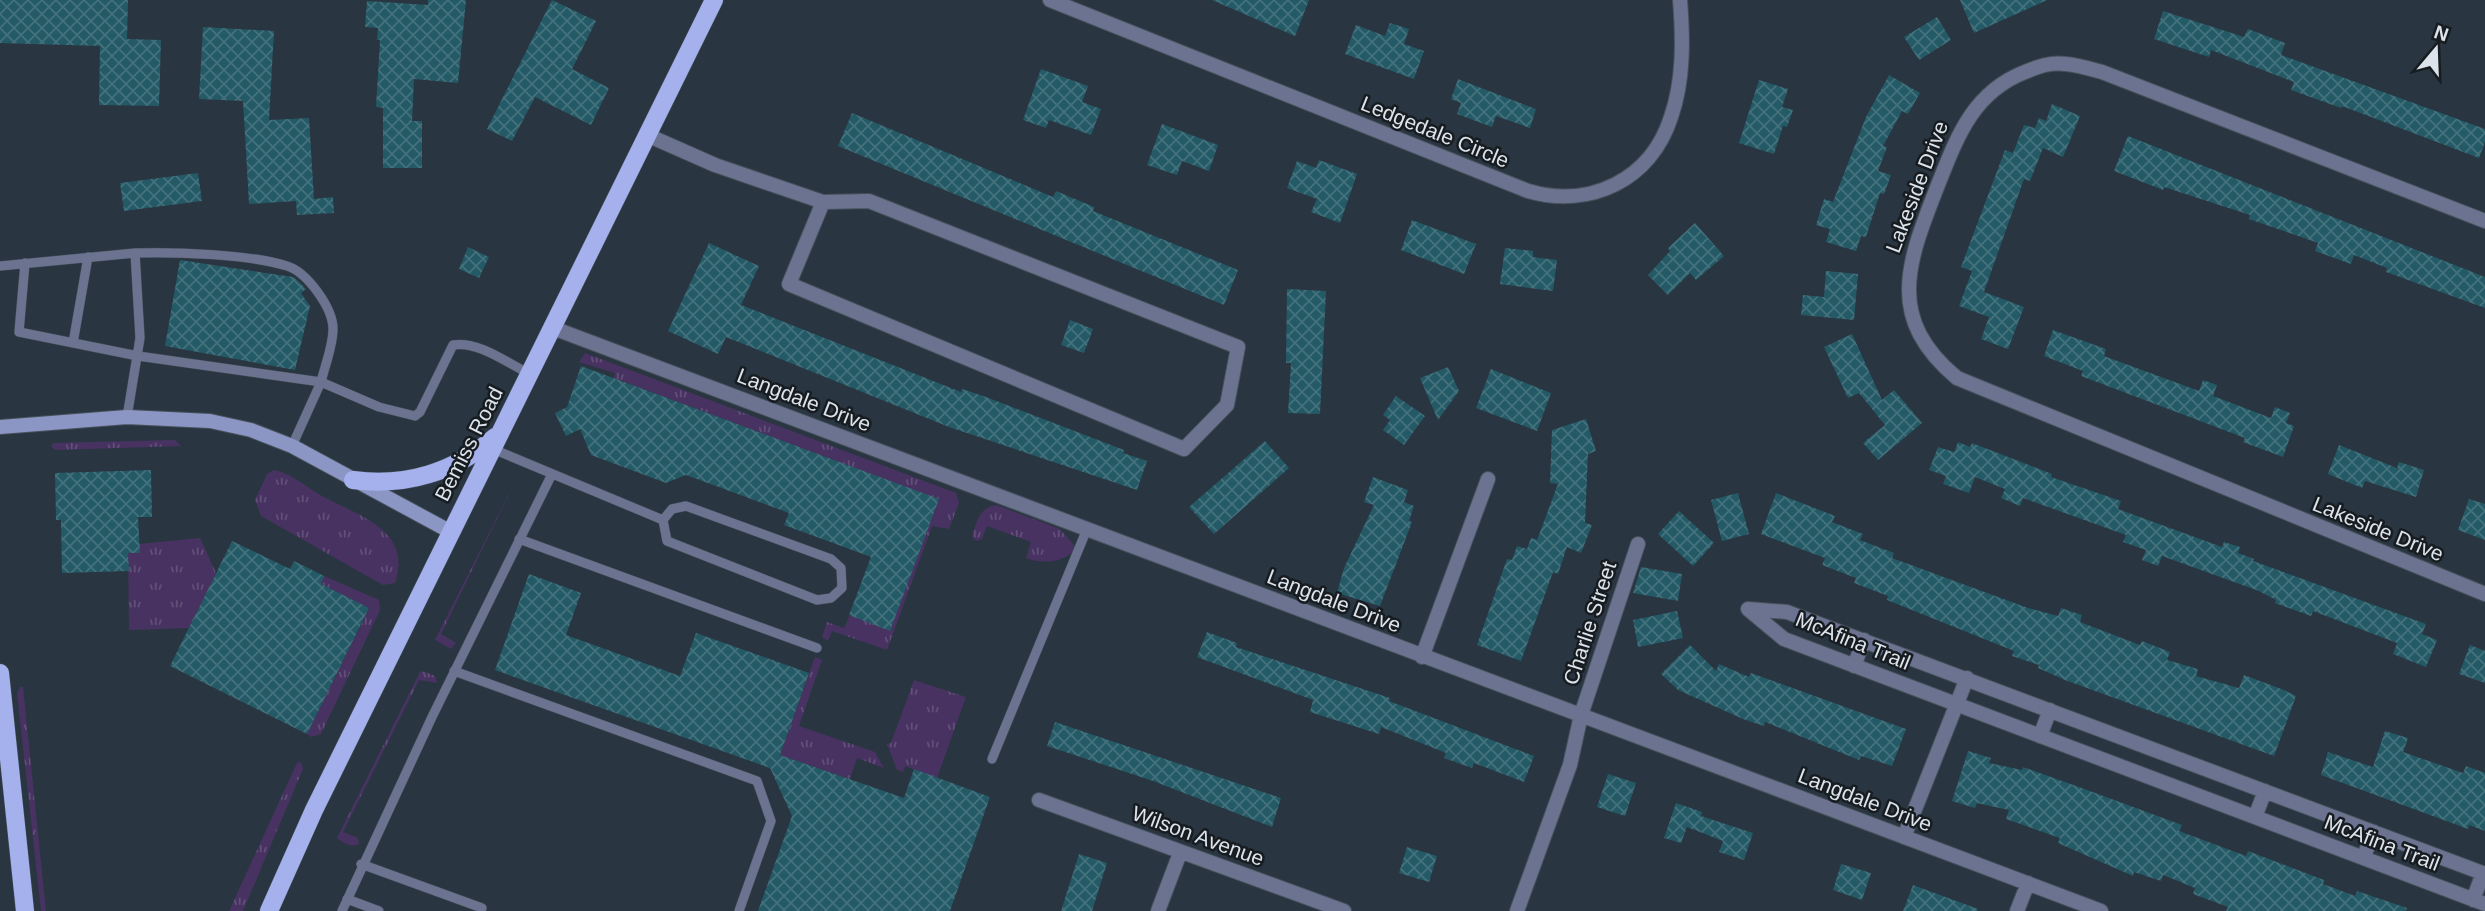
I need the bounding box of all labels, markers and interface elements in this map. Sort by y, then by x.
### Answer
north arrow [2401,14,2471,84]
text: N [2431,21,2451,46]
street label: Ledgedale Circle [1358,91,1513,172]
street label: Lakeside Drive [1881,118,1952,256]
street label: Langdale Drive [734,363,874,436]
street label: Bemiss Road [430,383,507,505]
street label: Lakeside Drive [2309,492,2447,565]
street label: Charlie Street [1559,558,1620,687]
street label: Langdale Drive [1264,564,1404,637]
street label: McAfina Trail [1793,607,1914,674]
street label: Langdale Drive [1795,763,1935,836]
street label: Wilson Avenue [1129,801,1267,870]
street label: McAfina Trail [2321,810,2443,875]

